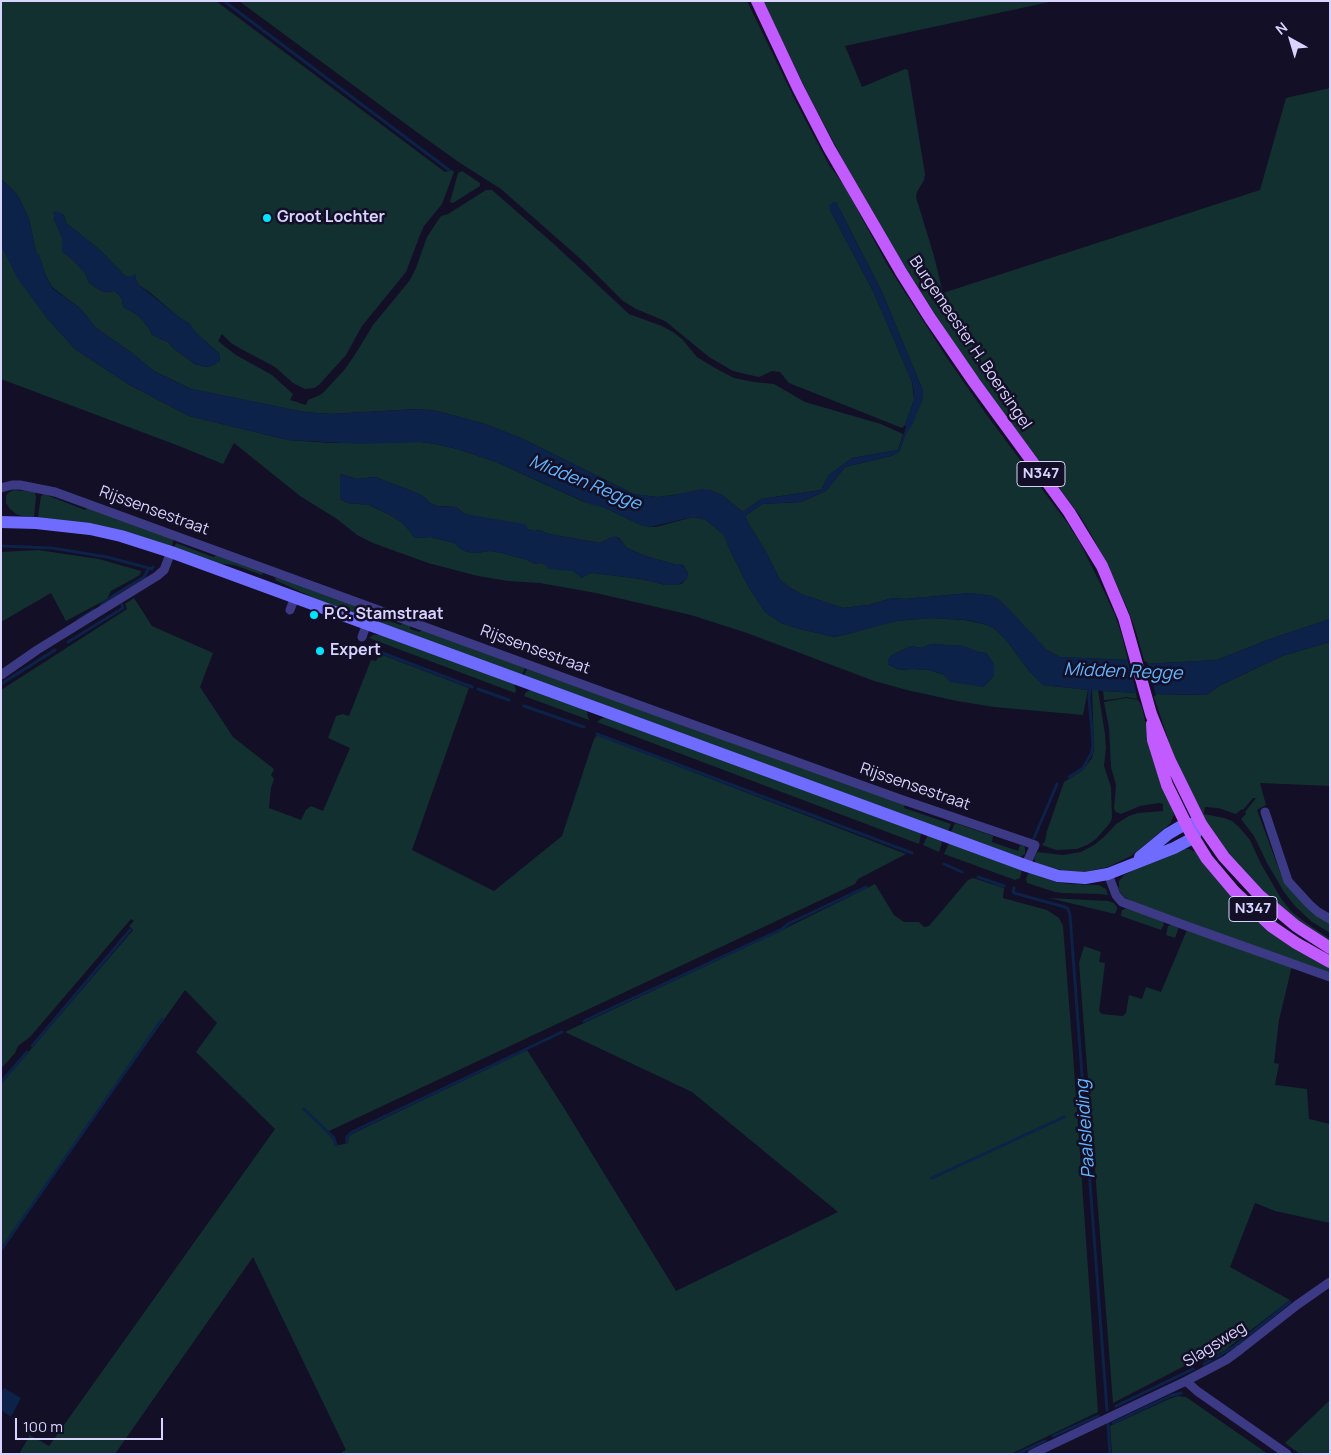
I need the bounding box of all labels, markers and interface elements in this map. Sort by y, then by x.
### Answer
north arrow [1266,15,1316,65]
text: N [1271,17,1291,39]
place label: Groot Lochter [277,208,385,228]
marker: Groot Lochter [261,212,273,224]
street label: Burgemeester H. Boersingel [905,253,1035,433]
water label: Midden Regge [526,451,644,515]
road number: N347 [1017,462,1065,486]
street label: Rijssensestraat [96,482,212,540]
place label: P.C. Stamstraat [324,605,444,625]
marker: P.C. Stamstraat [308,609,320,621]
street label: Rijssensestraat [477,621,593,679]
place label: Expert [330,641,381,661]
marker: Expert [314,645,326,657]
water label: Midden Regge [1063,659,1183,685]
street label: Rijssensestraat [857,759,973,815]
road number: N347 [1229,896,1277,922]
water label: Paalsleiding [1072,1079,1100,1179]
street label: Slagsweg [1180,1318,1250,1372]
scale bar [18,1408,165,1440]
text: 100 m [23,1416,63,1437]

